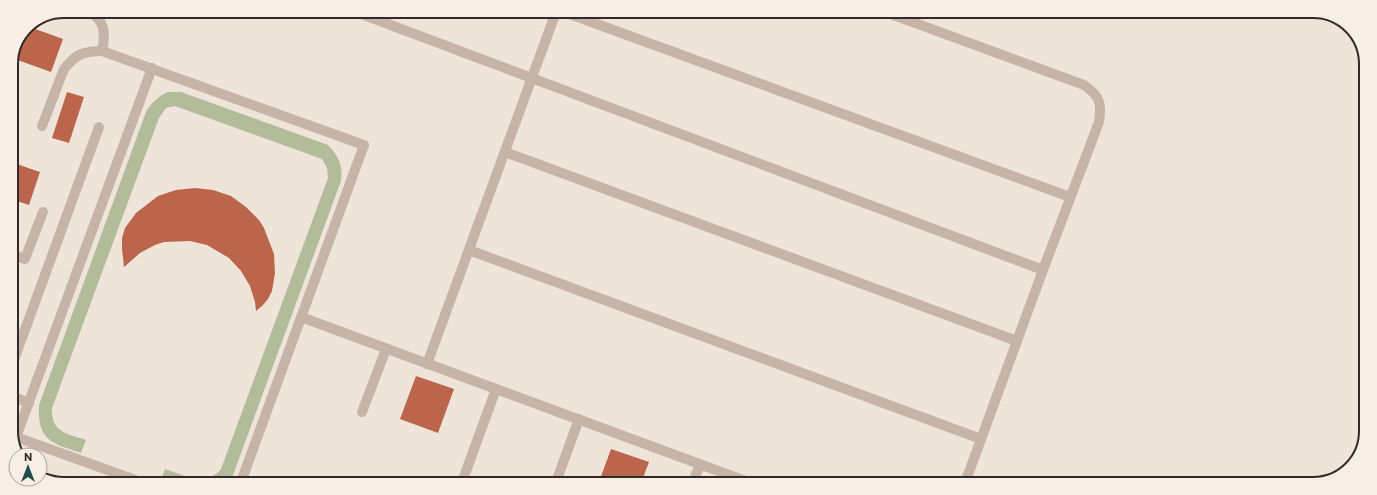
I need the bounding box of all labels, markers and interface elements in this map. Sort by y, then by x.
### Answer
north arrow [8,447,48,487]
text: N [24,450,32,463]

